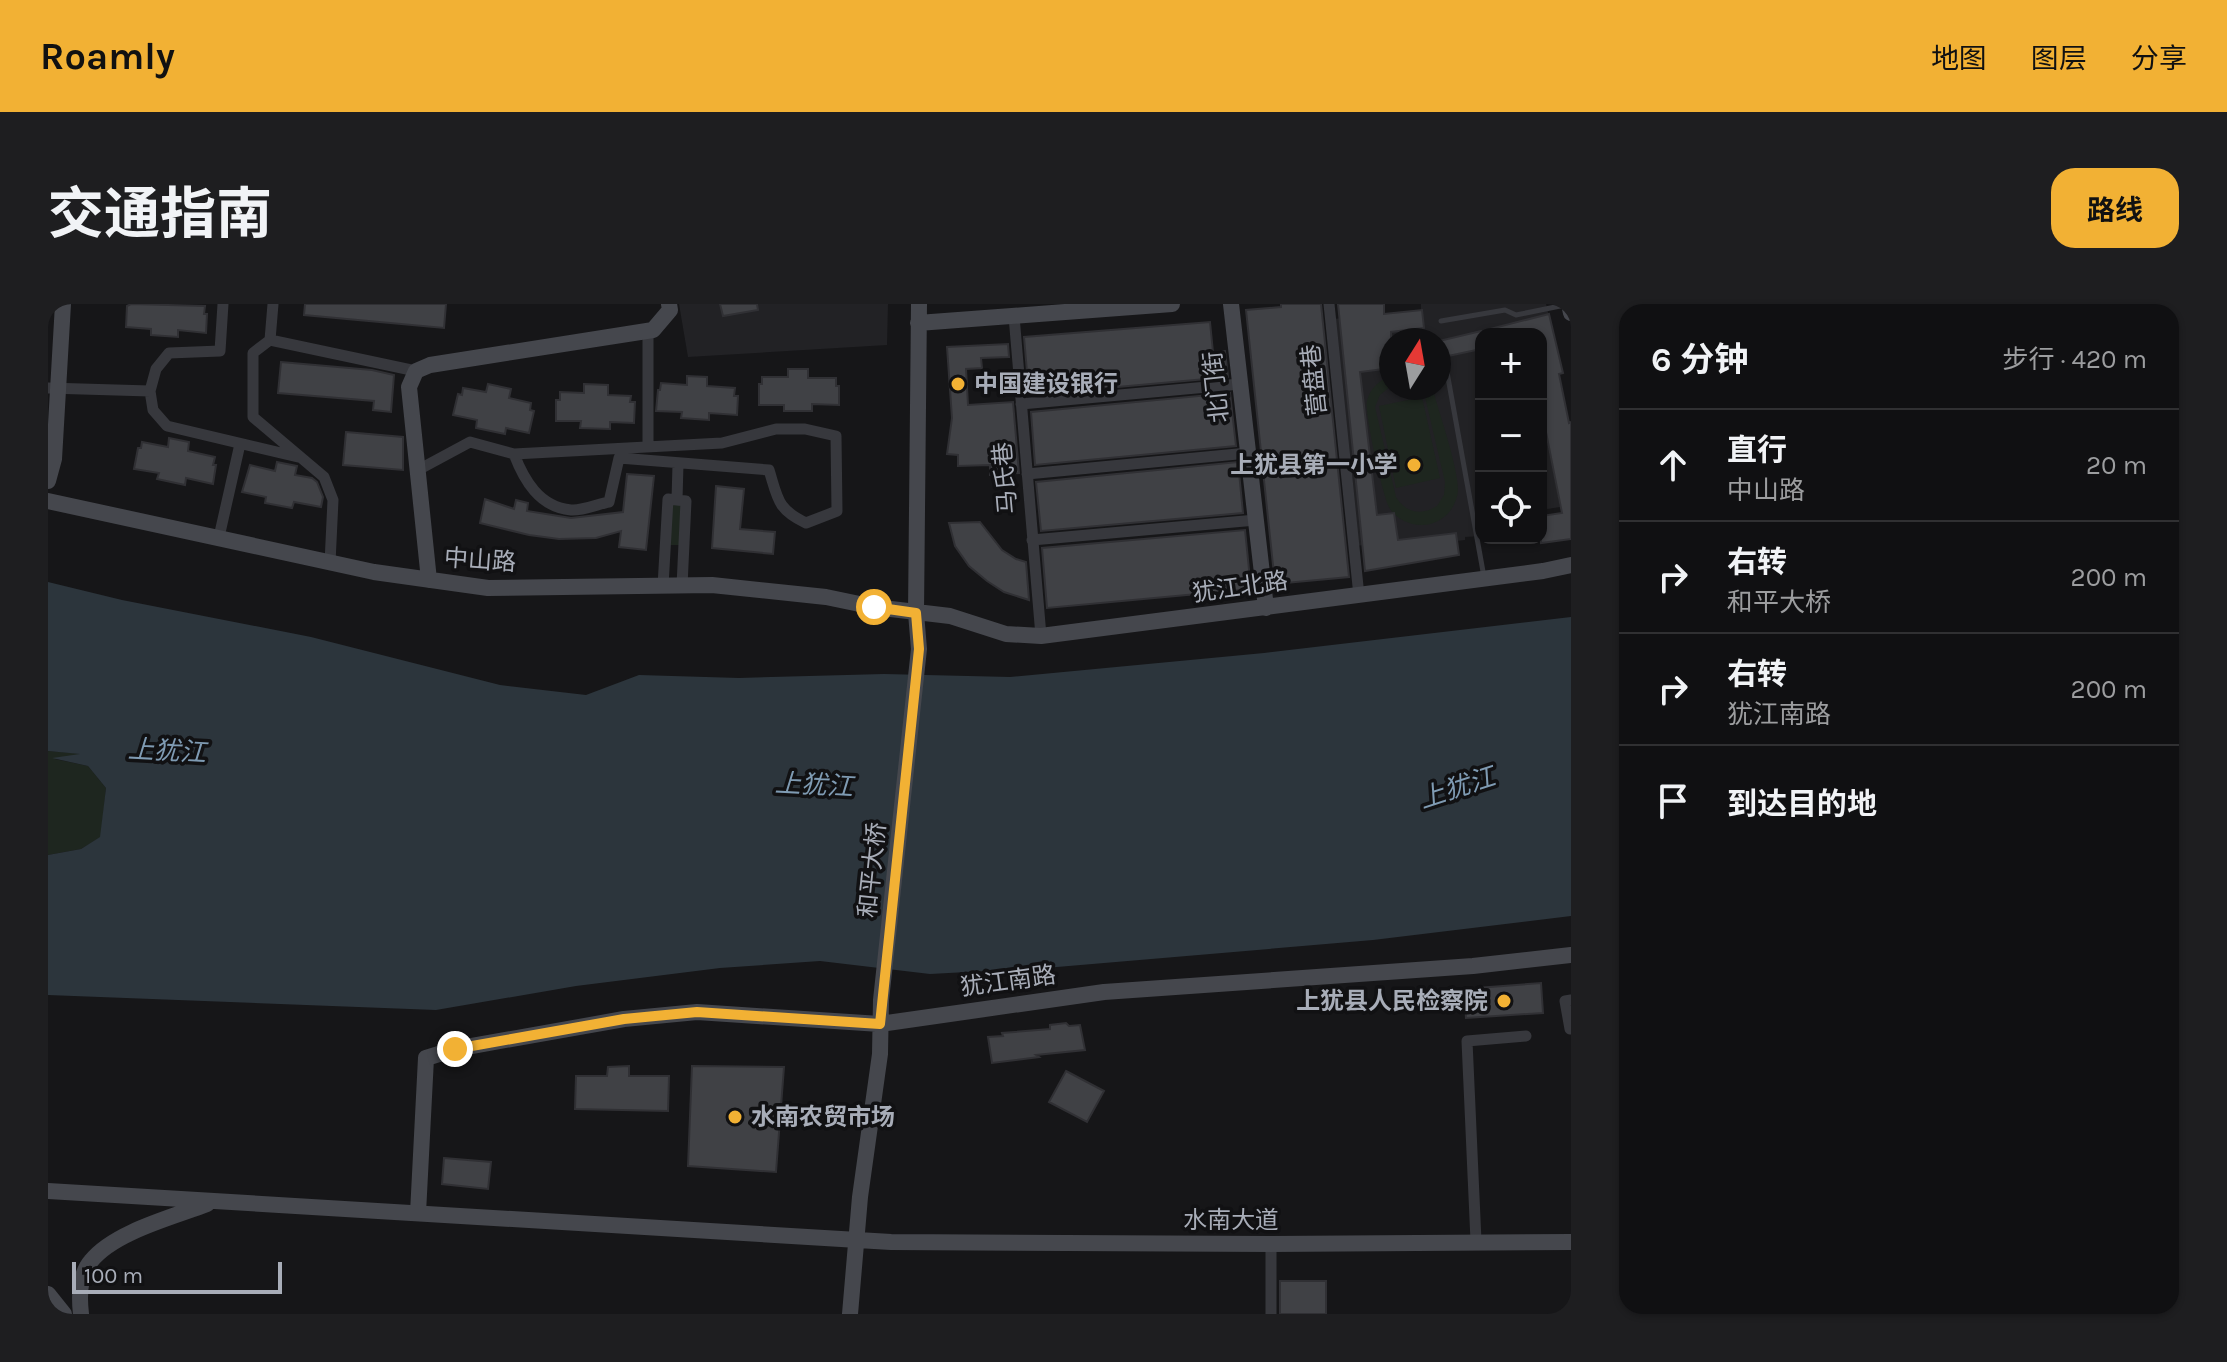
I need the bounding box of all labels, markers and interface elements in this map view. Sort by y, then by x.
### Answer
text: Roamly [40,34,175,79]
text: 地图 [1931,42,1987,75]
text: 图层 [2031,42,2087,75]
text: 分享 [2131,42,2187,75]
button: 路线 [2051,168,2179,248]
text: 交通指南 [48,182,272,247]
north arrow [1379,328,1451,400]
map controls [1475,328,1547,544]
button: + [1475,328,1547,400]
text: 6 分钟 [1651,340,1748,380]
street label: 营盘巷 [1296,343,1332,417]
text: 步行 · 420 m [2002,344,2147,375]
street label: 北门街 [1198,350,1234,424]
place label: 中国建设银行 [974,370,1118,398]
marker: 中国建设银行 [949,375,967,393]
button: − [1475,400,1547,472]
text: 直行 [1727,432,1787,468]
street label: 马氏巷 [988,441,1022,515]
icon: ahead [1651,443,1695,487]
text: 20 m [2086,450,2147,481]
place label: 上犹县第一小学 [1230,451,1398,479]
marker: 上犹县第一小学 [1405,456,1423,474]
button: locate [1475,472,1547,544]
text: 中山路 [1727,475,1805,506]
street label: 中山路 [443,544,517,576]
text: 右转 [1727,544,1787,580]
icon: right [1651,555,1695,599]
text: 200 m [2071,562,2147,593]
street label: 犹江北路 [1191,566,1289,608]
text: 和平大桥 [1727,587,1831,618]
route start [856,589,892,625]
text: 右转 [1727,656,1787,692]
icon: right [1651,667,1695,711]
text: 200 m [2071,674,2147,705]
text: 犹江南路 [1727,699,1831,730]
water label: 上犹江 [127,733,210,769]
water label: 上犹江 [1415,760,1502,815]
water label: 上犹江 [774,767,857,803]
icon: arrive [1651,779,1695,823]
text: 到达目的地 [1727,786,1877,822]
street label: 和平大桥 [853,821,891,919]
street label: 犹江南路 [959,960,1057,1002]
place label: 上犹县人民检察院 [1296,987,1488,1015]
marker: 上犹县人民检察院 [1495,992,1513,1010]
route end [437,1031,473,1067]
place label: 水南农贸市场 [751,1103,895,1131]
marker: 水南农贸市场 [726,1108,744,1126]
street label: 水南大道 [1183,1206,1279,1234]
scale bar [72,1258,282,1294]
text: 100 m [84,1263,143,1289]

